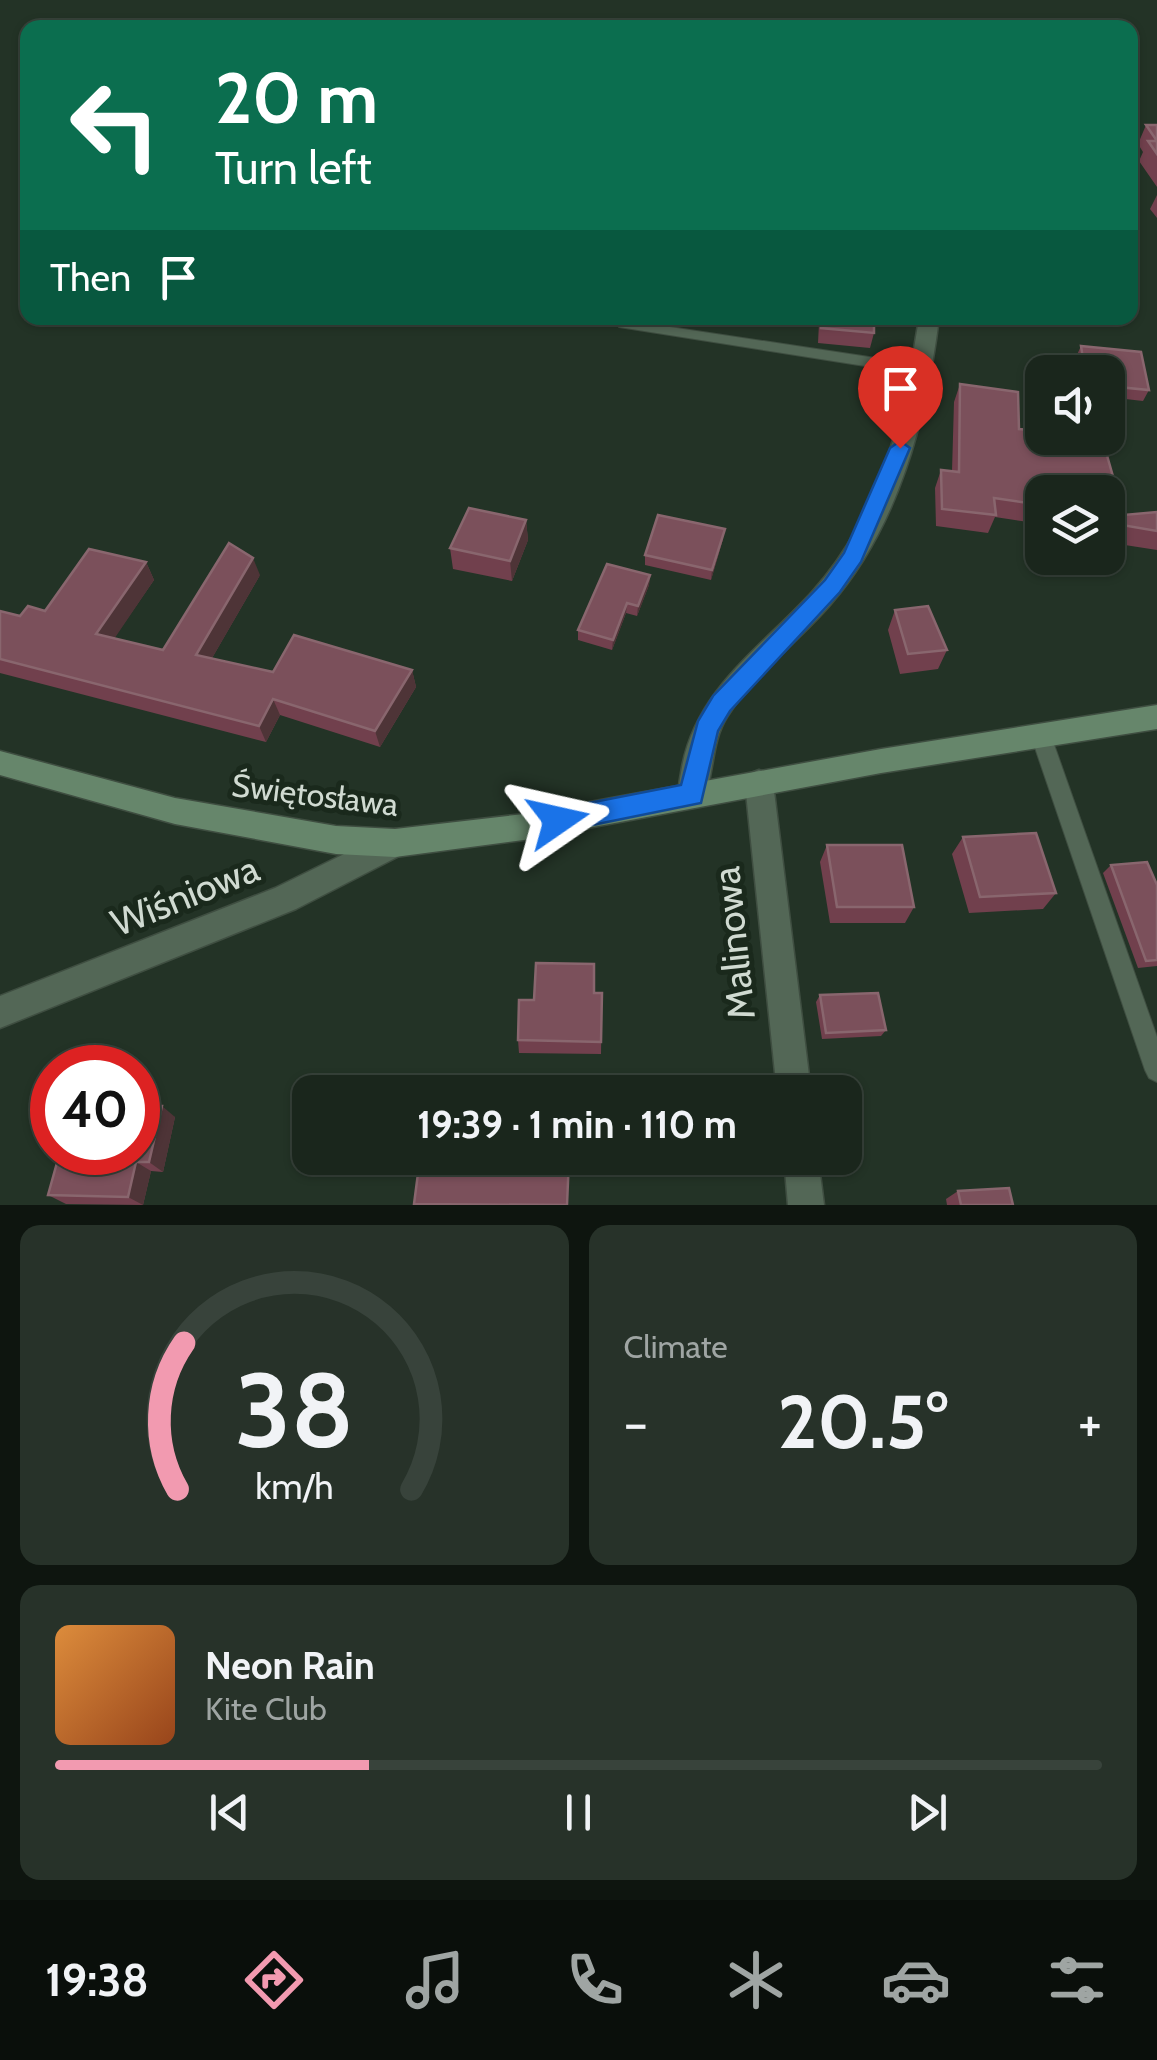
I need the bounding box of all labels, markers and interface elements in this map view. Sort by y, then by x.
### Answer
text: 20 m [215,55,378,141]
icon: left [50,60,180,190]
text: Turn left [215,141,372,195]
icon: arrive [151,250,206,305]
text: Then [50,254,131,301]
pin [858,346,943,449]
map controls [1025,355,1125,575]
button: sound [1025,355,1125,455]
icon: arrive [873,361,928,416]
button: layers [1025,475,1125,575]
street label: Świętosława [230,765,401,824]
position arrow [506,768,610,872]
street label: Wiśniowa [104,845,266,946]
street label: Malinowa [702,864,765,1022]
speed limit sign: 40 [30,1045,160,1175]
text: 19:39 · 1 min · 110 m [417,1101,737,1148]
text: Climate [624,1327,728,1366]
text: 38 [235,1347,354,1473]
text: 20.5° [778,1376,948,1467]
text: − [624,1389,648,1456]
text: + [1078,1389,1102,1456]
text: km/h [255,1465,333,1508]
text: Neon Rain [205,1642,375,1689]
text: Kite Club [205,1689,327,1728]
icon: previous [202,1785,257,1840]
icon: pause [551,1785,606,1840]
icon: next [900,1785,955,1840]
icon: directions [239,1945,309,2015]
icon: music [400,1945,470,2015]
icon: phone [560,1945,630,2015]
icon: climate [721,1945,791,2015]
icon: car [881,1945,951,2015]
icon: filters [1042,1945,1112,2015]
text: 19:38 [45,1953,149,2007]

